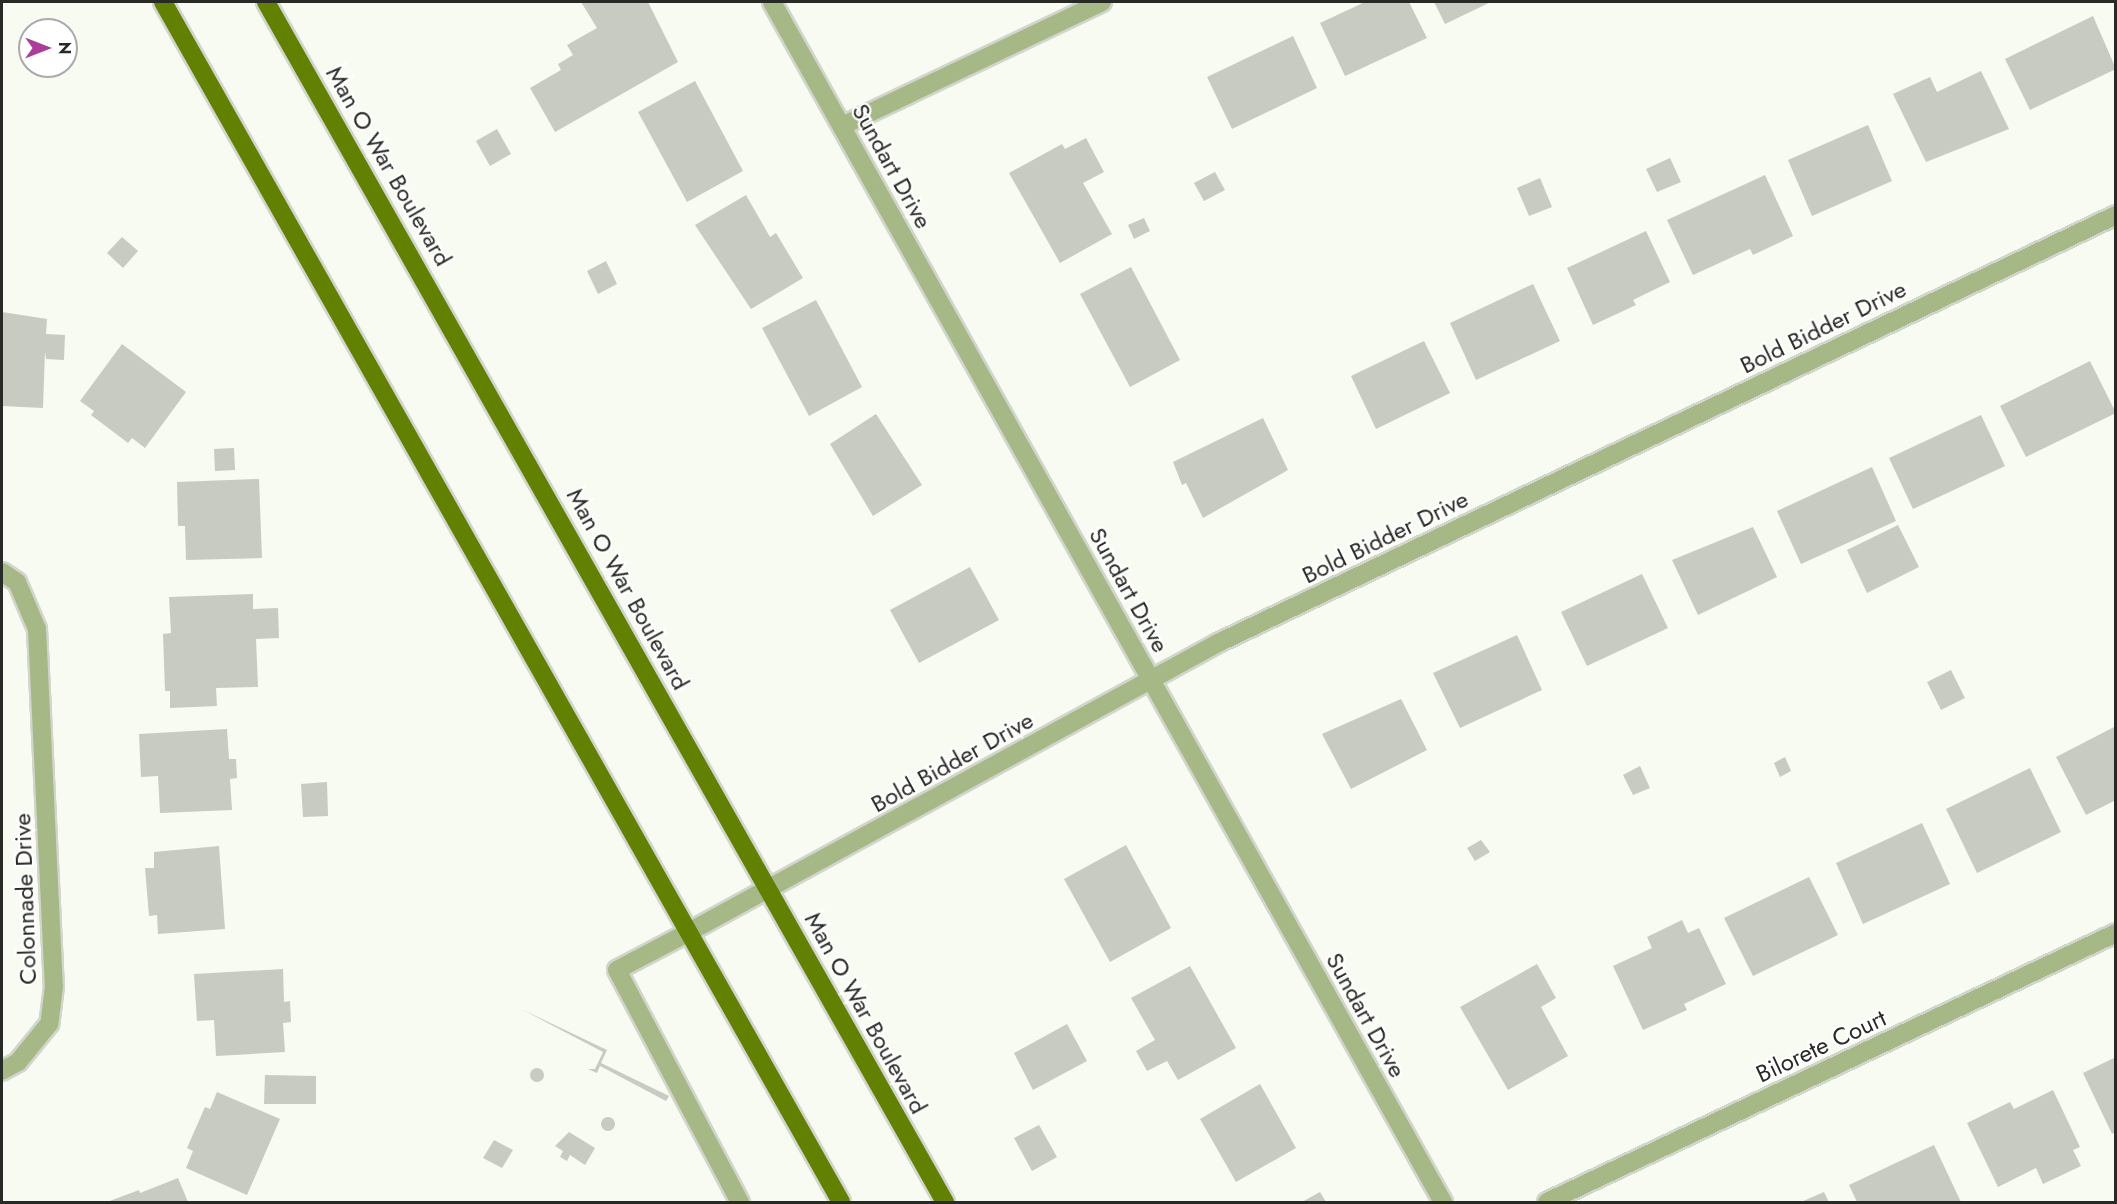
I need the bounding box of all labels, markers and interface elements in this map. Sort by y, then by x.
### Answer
north arrow [18,18,78,78]
text: N [53,42,76,54]
street label: Man O War Boulevard [320,61,458,271]
street label: Sundart Drive [846,99,938,233]
street label: Bold Bidder Drive [1735,274,1911,380]
street label: Man O War Boulevard [561,483,695,695]
street label: Bold Bidder Drive [1297,484,1473,590]
street label: Sundart Drive [1083,523,1175,657]
street label: Bold Bidder Drive [866,706,1038,818]
street label: Colonnade Drive [8,813,42,985]
street label: Man O War Boulevard [799,907,933,1119]
street label: Sundart Drive [1320,948,1412,1082]
street label: Bilorete Court [1751,1003,1891,1089]

